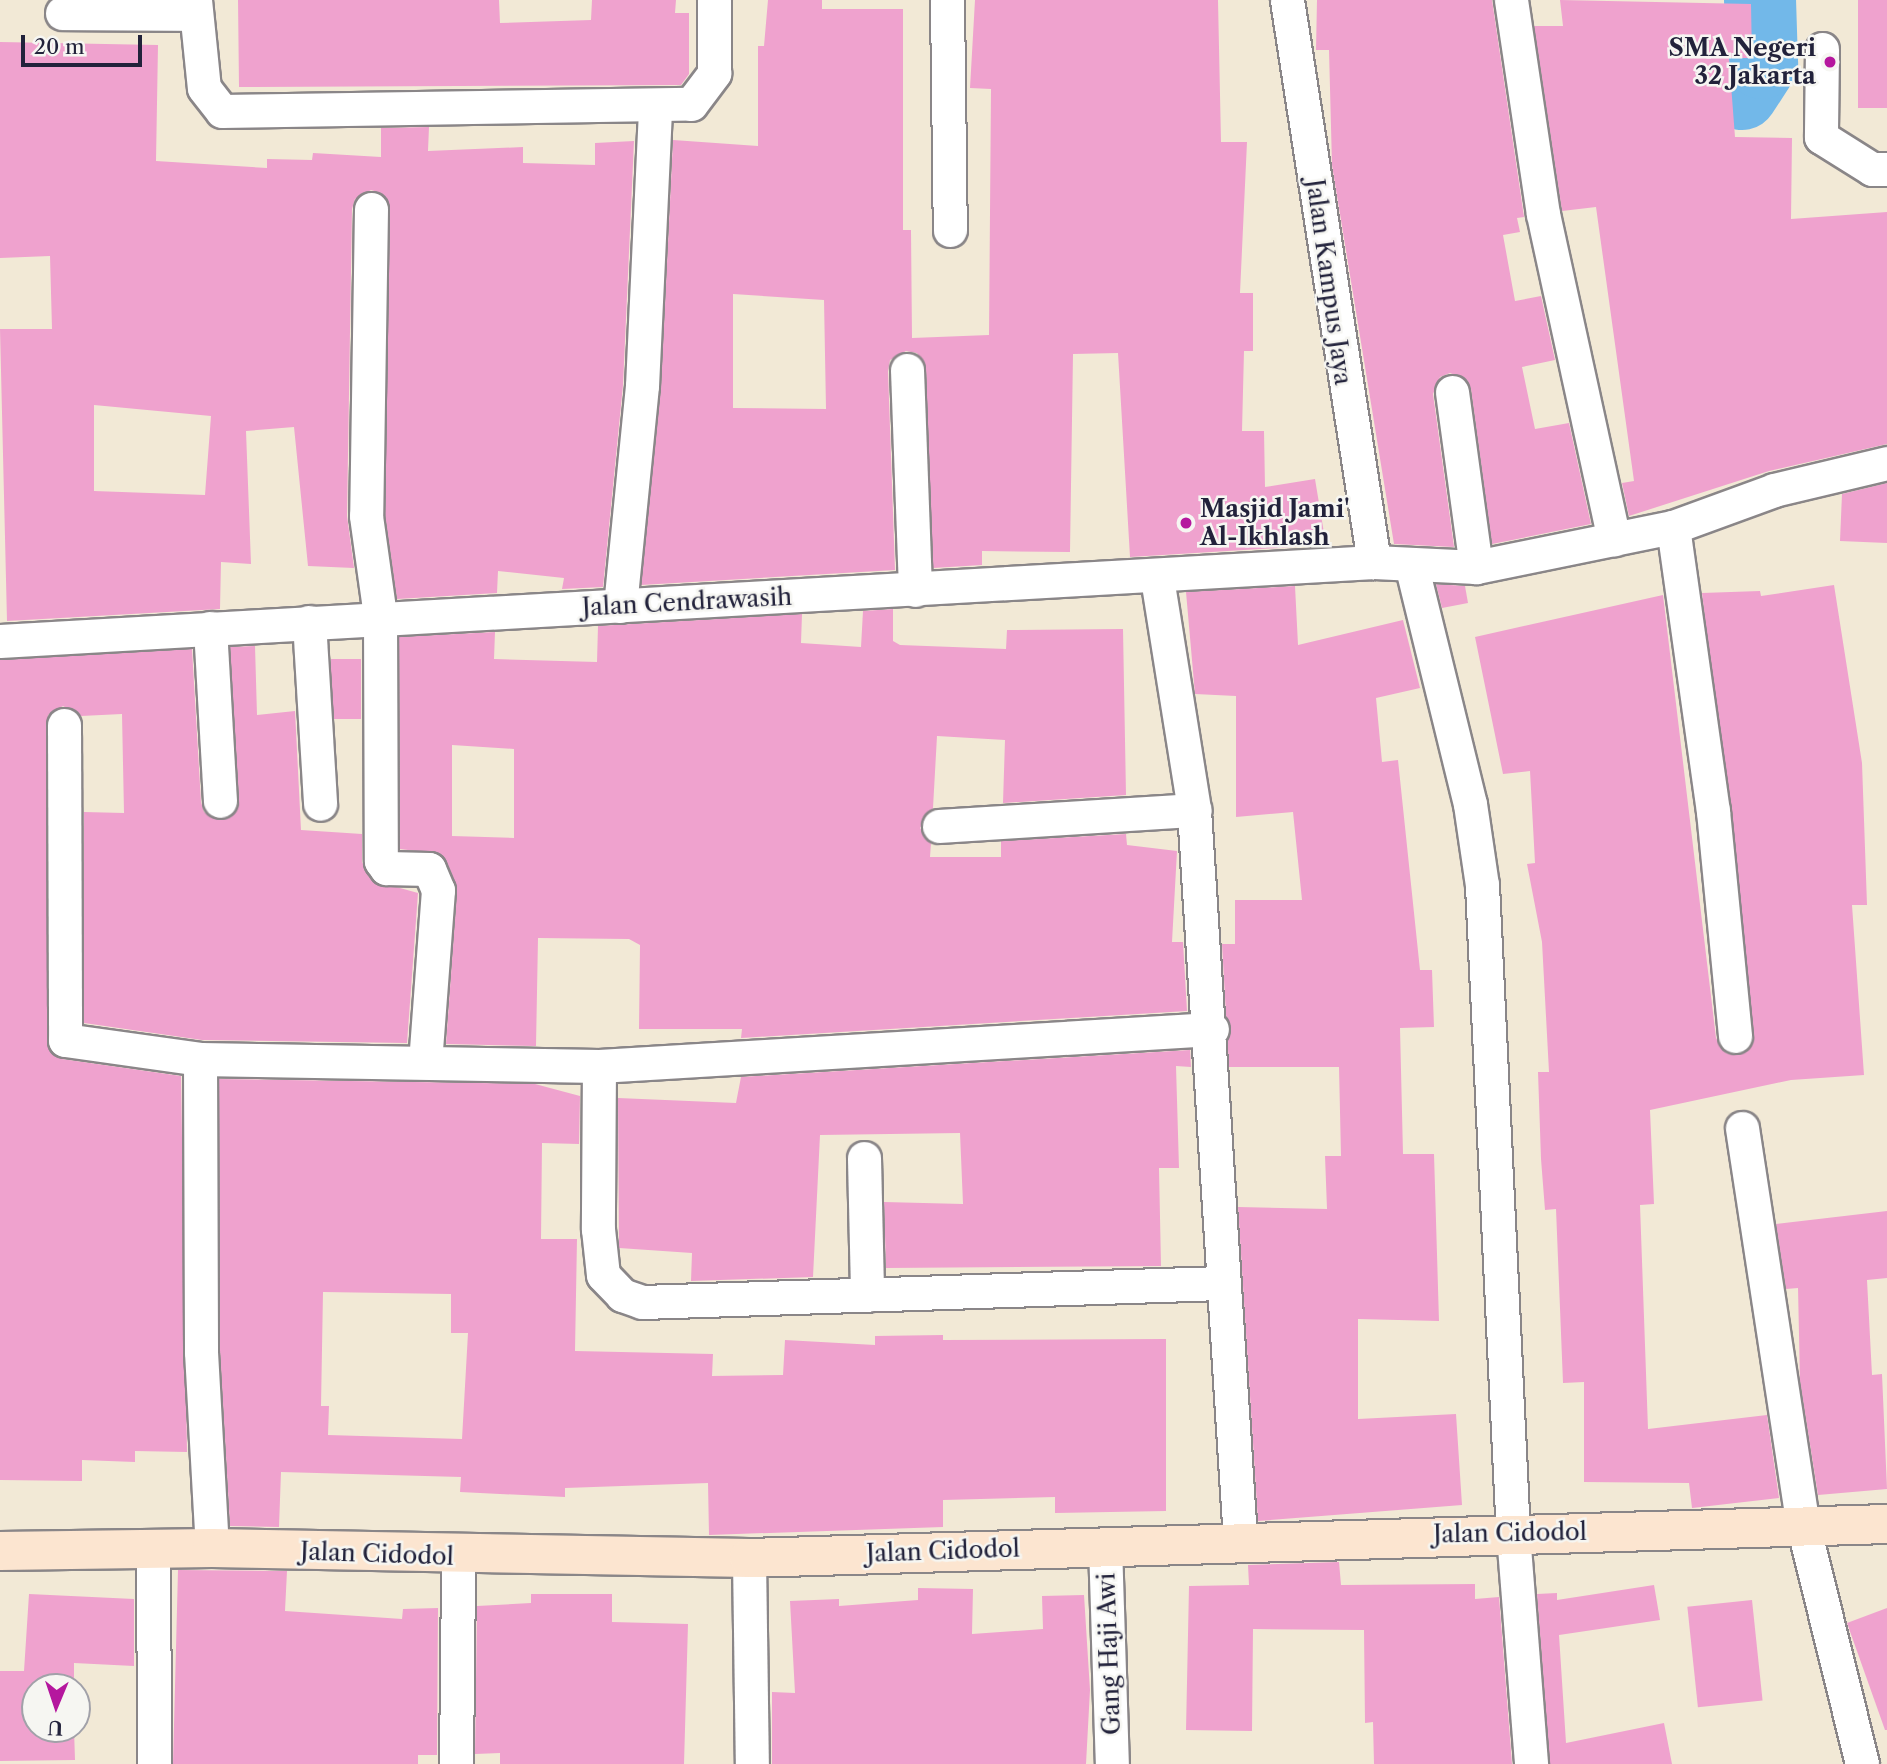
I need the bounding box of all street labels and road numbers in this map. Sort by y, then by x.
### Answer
street label: Jalan Kampus Jaya [1300,177,1358,387]
street label: Jalan Cendrawasih [581,582,793,622]
street label: Jalan Cidodol [1433,1517,1587,1549]
street label: Jalan Cidodol [866,1534,1020,1568]
street label: Jalan Cidodol [300,1537,454,1571]
street label: Gang Haji Awi [1092,1572,1126,1736]

